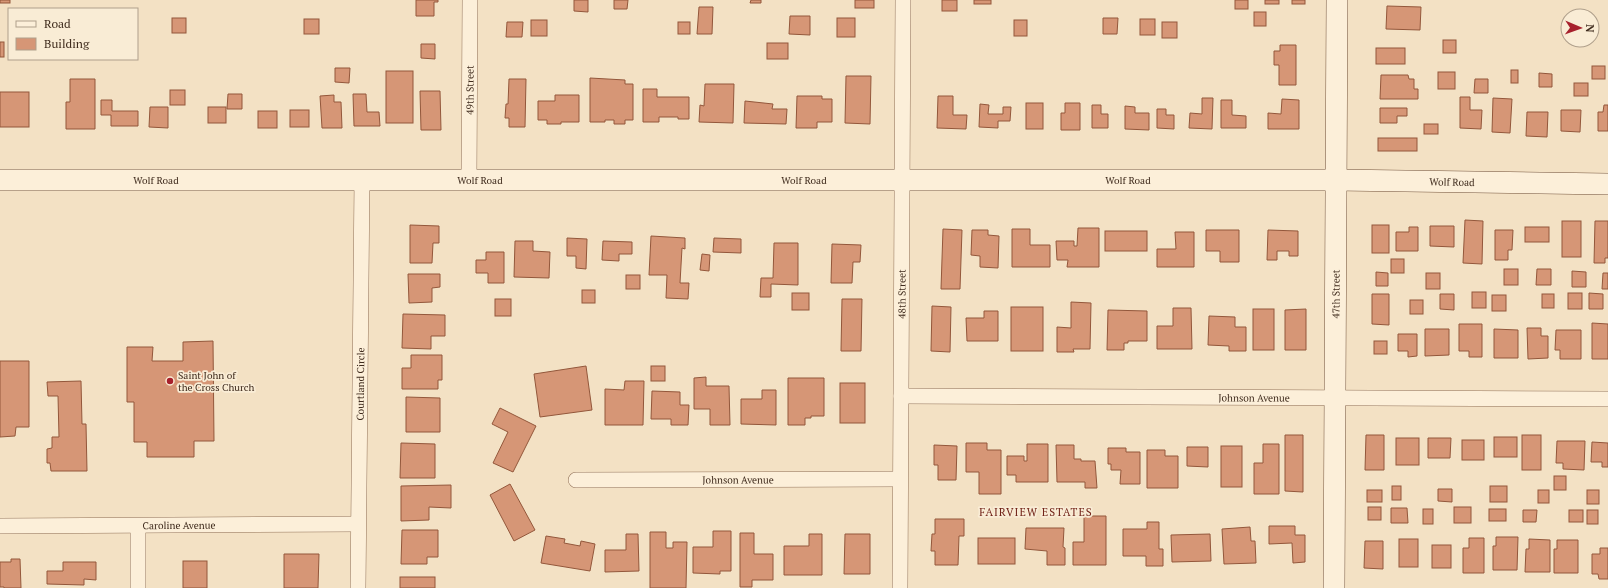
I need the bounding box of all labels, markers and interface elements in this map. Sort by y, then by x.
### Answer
legend [8,8,138,60]
north arrow [1560,8,1600,48]
text: Road [44,16,71,31]
text: N [1583,24,1597,33]
text: Building [44,36,90,51]
street label: 49th Street [463,65,476,115]
street label: Wolf Road [133,174,179,187]
street label: Wolf Road [457,174,503,187]
street label: Wolf Road [781,174,827,187]
street label: Wolf Road [1105,174,1151,187]
street label: Wolf Road [1429,175,1475,189]
street label: 48th Street [895,269,908,319]
street label: 47th Street [1329,269,1342,319]
street label: Courtland Circle [353,347,367,421]
place label: Saint John of the Cross Church [178,369,254,394]
marker: Saint John of the Cross Church [165,376,175,386]
street label: Johnson Avenue [1218,391,1290,404]
street label: Johnson Avenue [702,473,774,486]
district label: FAIRVIEW ESTATES [979,505,1093,519]
street label: Caroline Avenue [142,518,216,532]

